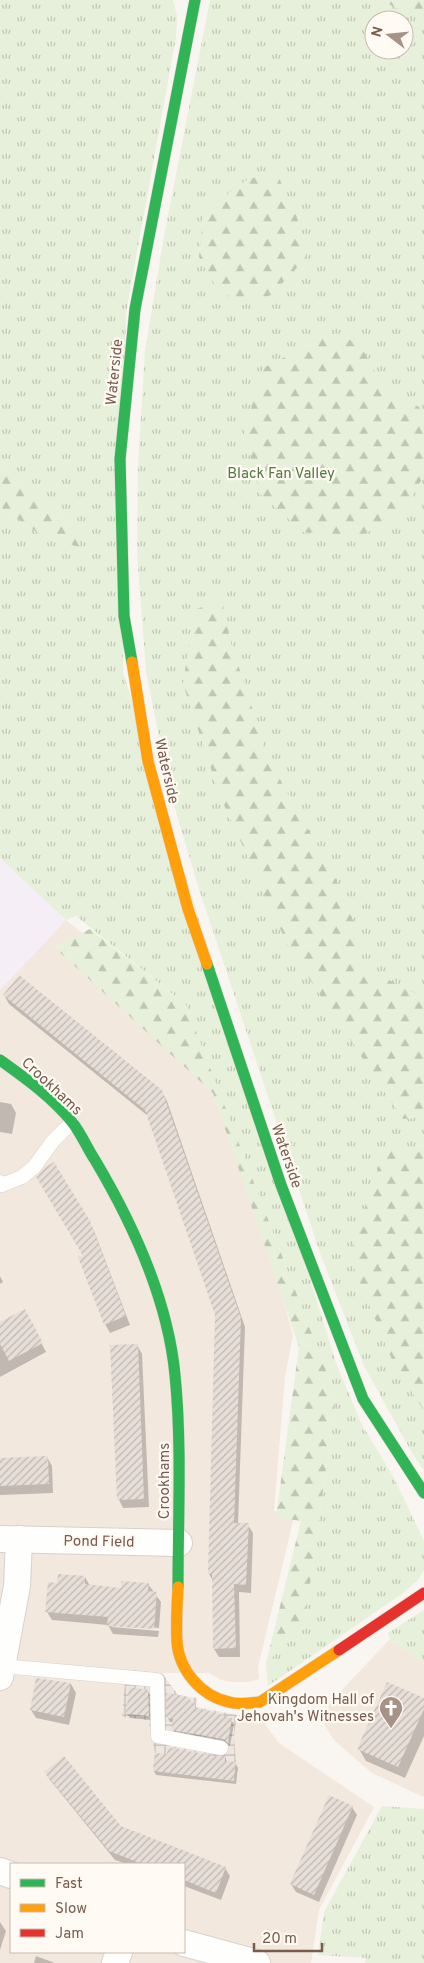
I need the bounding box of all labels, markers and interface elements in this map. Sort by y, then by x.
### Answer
north arrow [364,10,414,60]
text: N [368,25,388,39]
street label: Waterside [103,338,128,406]
park label: Black Fan Valley [227,465,335,484]
street label: Waterside [149,737,182,806]
street label: Crookhams [17,1054,85,1120]
street label: Waterside [266,1122,305,1191]
street label: Crookhams [156,1443,175,1519]
street label: Pond Field [63,1532,135,1553]
place label: Kingdom Hall of Jehovah's Witnesses [237,1691,374,1727]
church icon: Kingdom Hall of Jehovah's Witnesses [378,1695,404,1729]
legend [10,1863,185,1953]
text: Fast [55,1875,83,1894]
text: Slow [55,1900,87,1919]
scale bar [254,1920,322,1952]
text: Jam [55,1925,84,1944]
text: 20 m [262,1930,297,1949]

